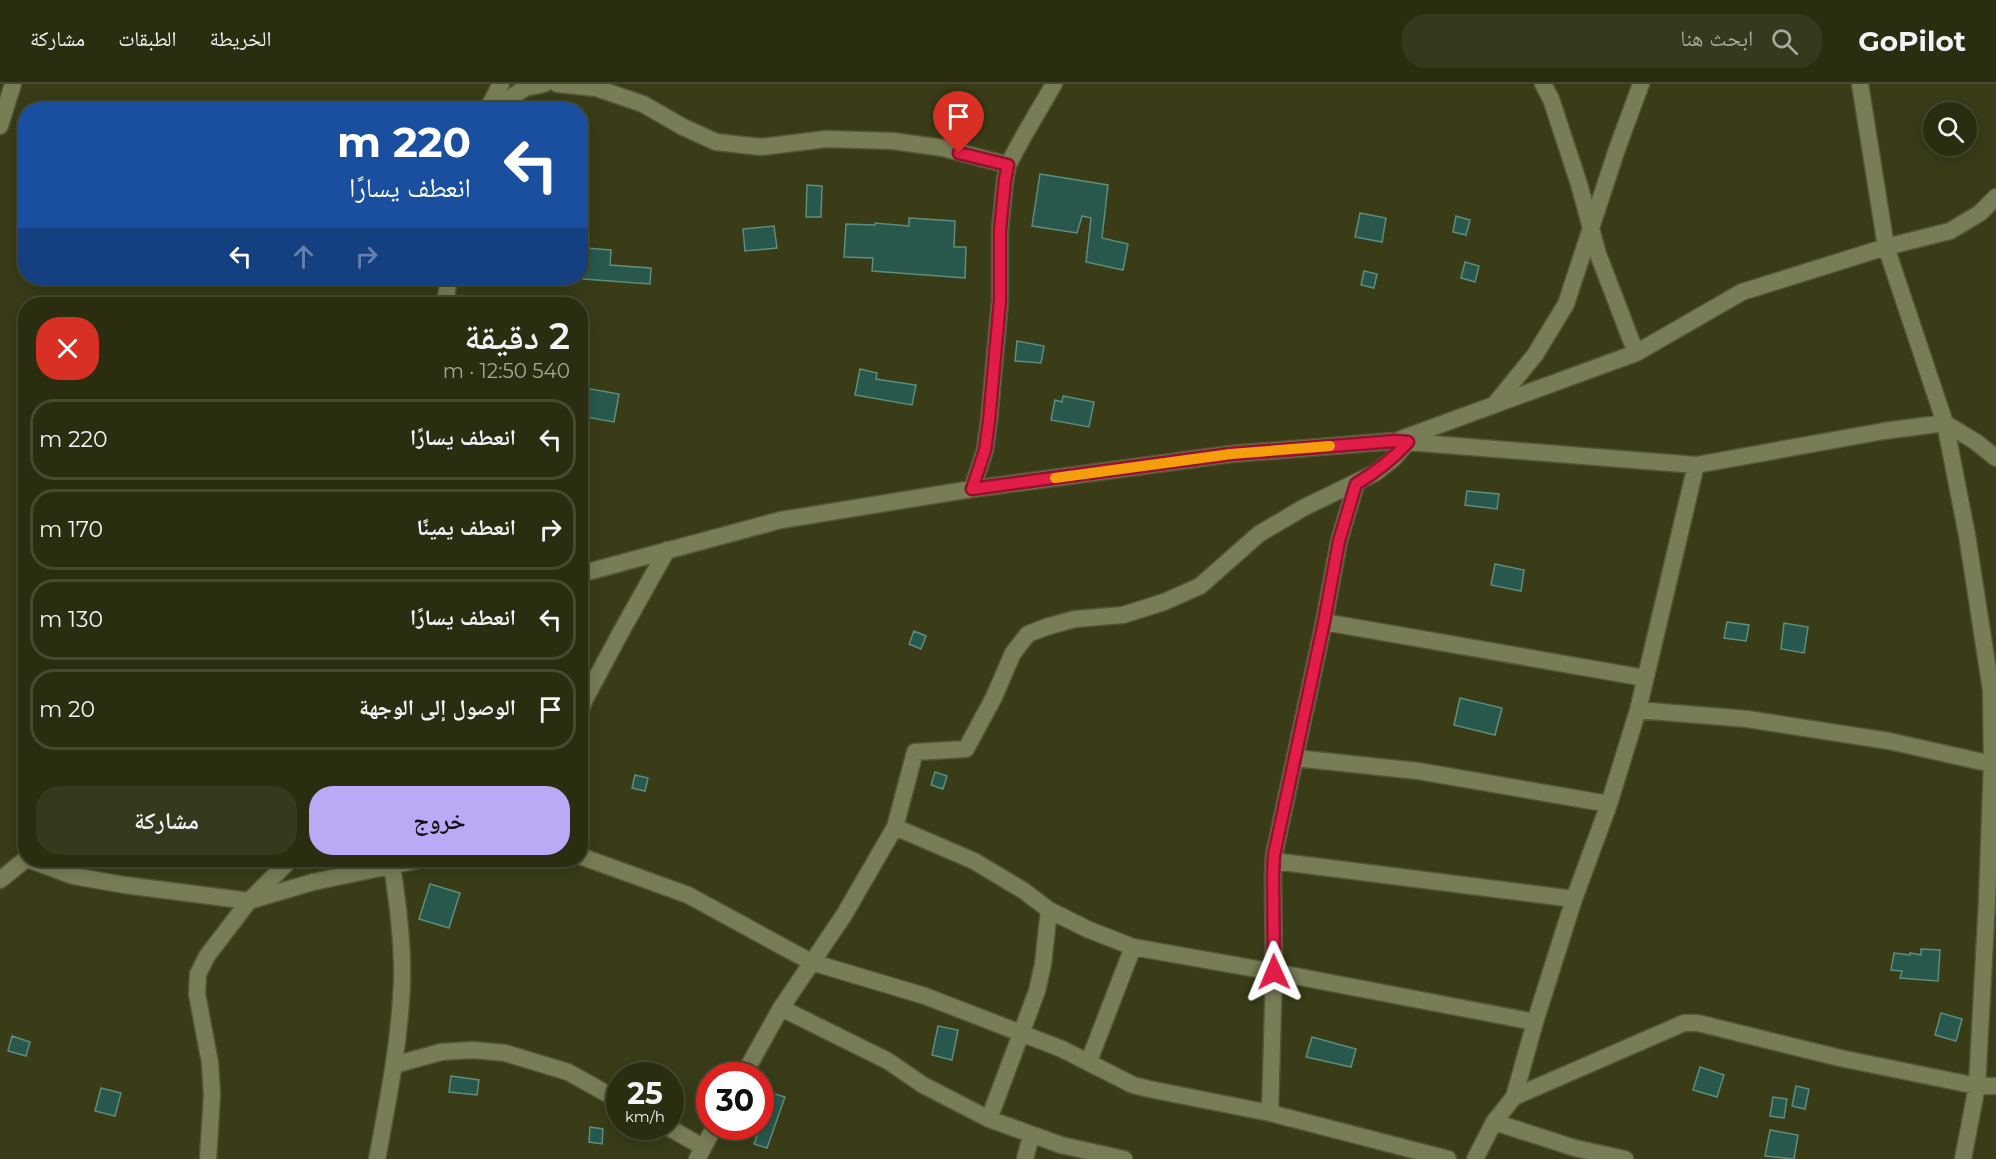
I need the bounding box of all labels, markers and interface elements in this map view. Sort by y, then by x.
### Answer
search box [1402,14,1822,68]
text: GoPilot [1858,24,1966,58]
text: ابحث هنا [1680,25,1753,52]
icon: search [1768,25,1801,58]
text: مشاركة [30,26,85,51]
text: الطبقات [118,26,177,51]
text: الخريطة [210,26,271,51]
pin [933,91,984,153]
icon: arrive [942,100,975,133]
map controls [1923,102,1977,156]
button: search [1923,102,1977,156]
text: 220 m [337,116,471,168]
icon: left [492,126,570,204]
text: انعطف يسارًا [349,171,471,204]
icon: left [224,240,257,273]
icon: ahead [287,240,320,273]
icon: right [350,240,383,273]
text: 2 دقيقة [464,314,570,358]
button: close [36,317,99,380]
text: 540 m · 12:50 [443,359,570,383]
icon: left [534,423,567,456]
text: انعطف يسارًا [410,424,516,451]
text: 220 m [39,426,108,453]
icon: right [534,513,567,546]
text: انعطف يمينًا [416,514,516,541]
text: 170 m [39,516,103,543]
icon: left [534,603,567,636]
text: انعطف يسارًا [410,604,516,631]
text: 130 m [39,606,103,633]
icon: arrive [534,693,567,726]
text: الوصول إلى الوجهة [359,694,516,721]
text: 20 m [39,696,95,723]
button: مشاركة [36,786,297,855]
button: خروج [309,786,570,855]
position arrow [1242,940,1306,1004]
speed limit sign: 30 [696,1062,774,1140]
text: 25 [627,1075,663,1112]
text: km/h [625,1107,665,1126]

